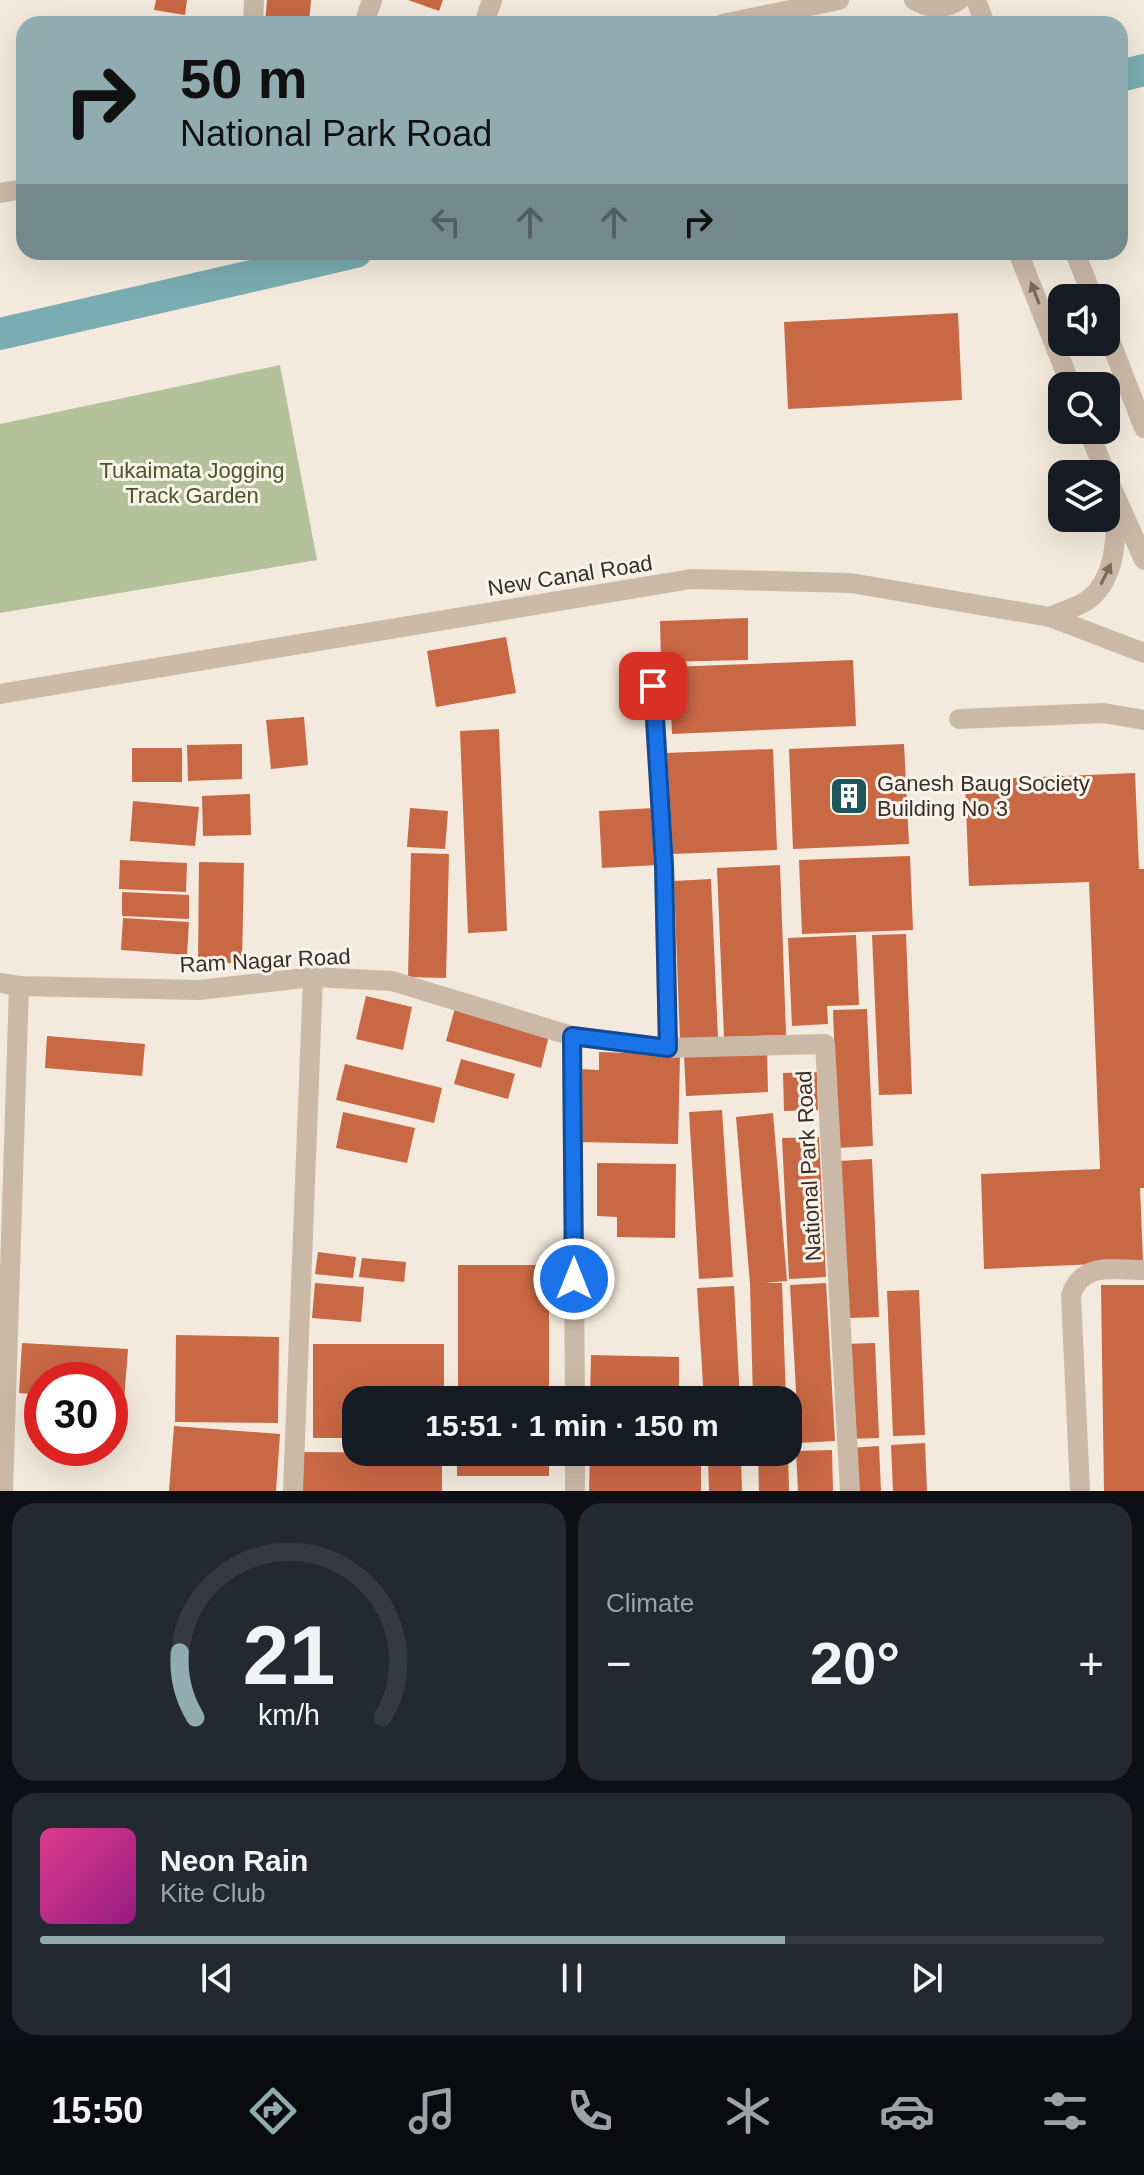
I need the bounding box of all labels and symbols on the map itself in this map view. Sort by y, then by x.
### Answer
one-way arrow [1028,281,1041,305]
park label: Tukaimata Jogging Track Garden [99,458,285,508]
street label: New Canal Road [486,550,654,601]
one-way arrow [1099,563,1112,586]
pin [619,652,687,720]
place label: Ganesh Baug Society Building No 3 [877,771,1090,821]
building icon: Ganesh Baug Society Building No 3 [828,775,870,817]
street label: Ram Nagar Road [179,944,351,977]
street label: National Park Road [791,1070,826,1262]
position arrow [532,1237,616,1321]
speed limit sign: 30 [24,1362,128,1466]

